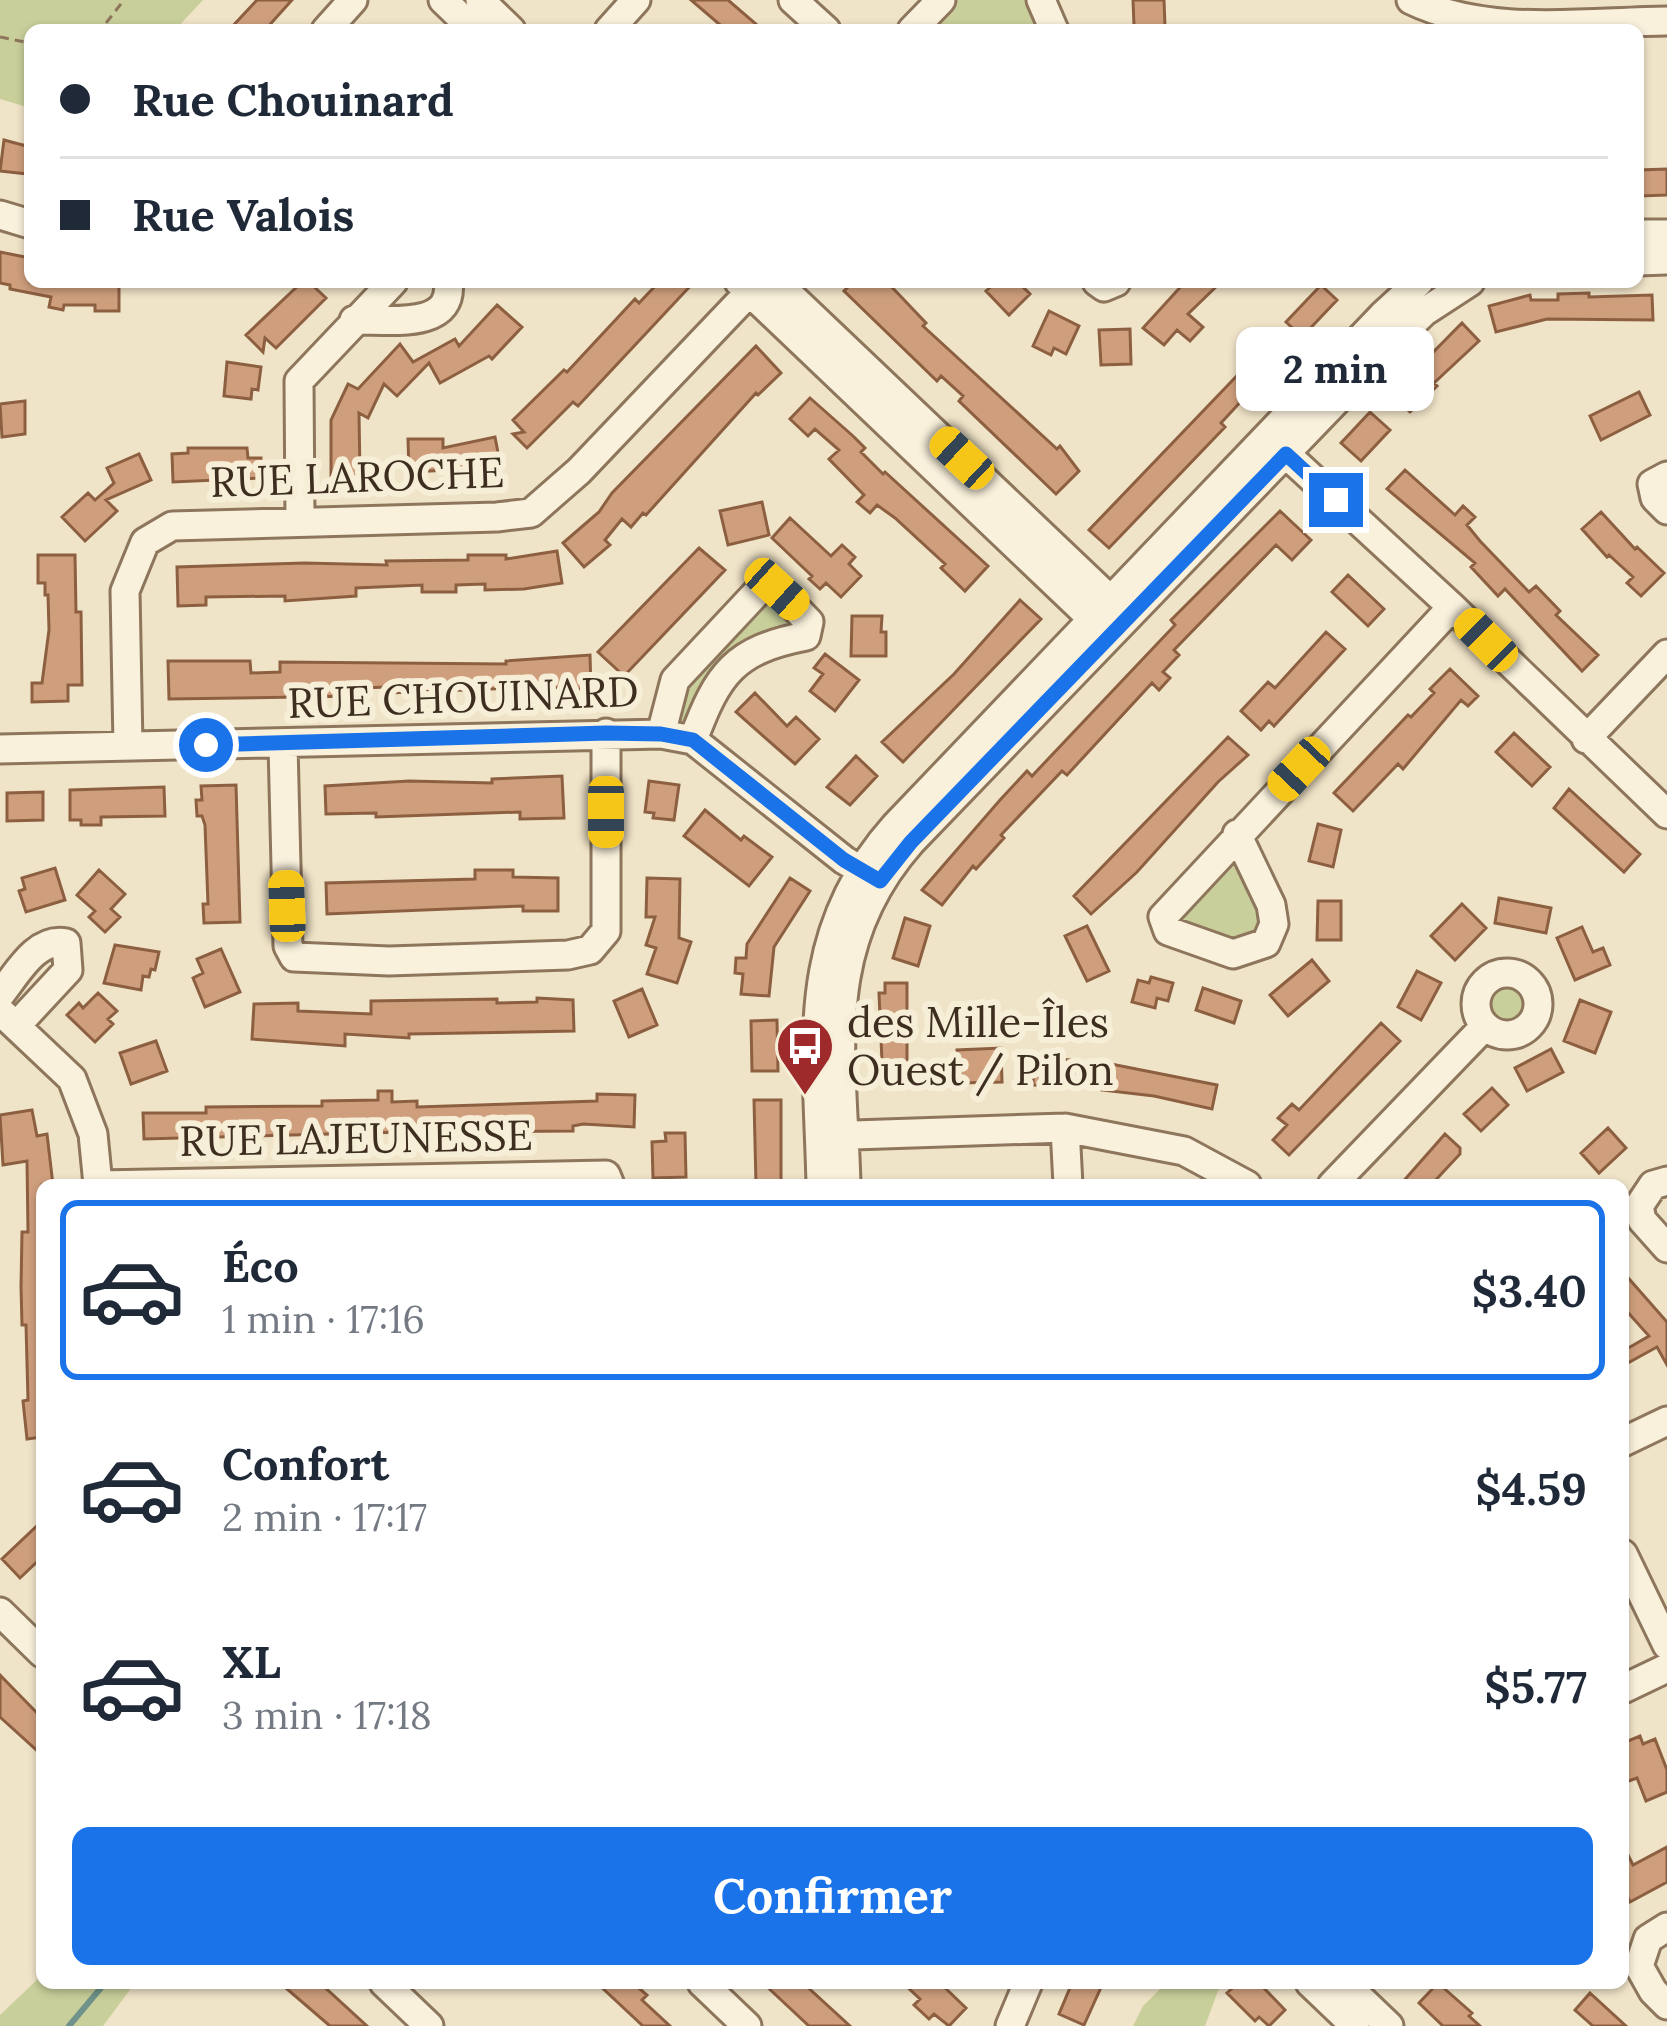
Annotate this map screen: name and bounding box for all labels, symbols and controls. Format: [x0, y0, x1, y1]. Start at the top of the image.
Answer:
text: Rue Chouinard [132, 71, 454, 128]
text: Rue Valois [132, 186, 354, 243]
callout: 2 min [1237, 326, 1435, 410]
text: 2 min [1283, 344, 1387, 394]
car [923, 420, 1001, 496]
street label: RUE LAROCHE [209, 445, 505, 509]
route end [1309, 473, 1363, 527]
car [738, 552, 816, 626]
car [1448, 602, 1524, 678]
street label: RUE CHOUINARD [286, 664, 640, 730]
route start [179, 718, 233, 772]
car [1261, 730, 1337, 808]
car [588, 776, 624, 848]
car [268, 869, 306, 943]
place label: des Mille-Îles Ouest / Pilon [847, 995, 1114, 1097]
bus stop icon: des Mille-Îles Ouest / Pilon [774, 1015, 836, 1097]
street label: RUE LAJEUNESSE [179, 1108, 533, 1168]
icon: car [78, 1236, 186, 1344]
text: Éco [222, 1237, 299, 1294]
text: $3.40 [1472, 1262, 1587, 1319]
text: 1 min · 17:16 [222, 1294, 425, 1344]
icon: car [78, 1434, 186, 1542]
text: Confort [222, 1435, 389, 1492]
text: $4.59 [1475, 1460, 1587, 1517]
text: 2 min · 17:17 [222, 1492, 427, 1542]
icon: car [78, 1632, 186, 1740]
text: XL [222, 1633, 281, 1690]
text: $5.77 [1484, 1658, 1587, 1715]
text: 3 min · 17:18 [222, 1690, 432, 1740]
button: Confirmer [72, 1827, 1593, 1965]

